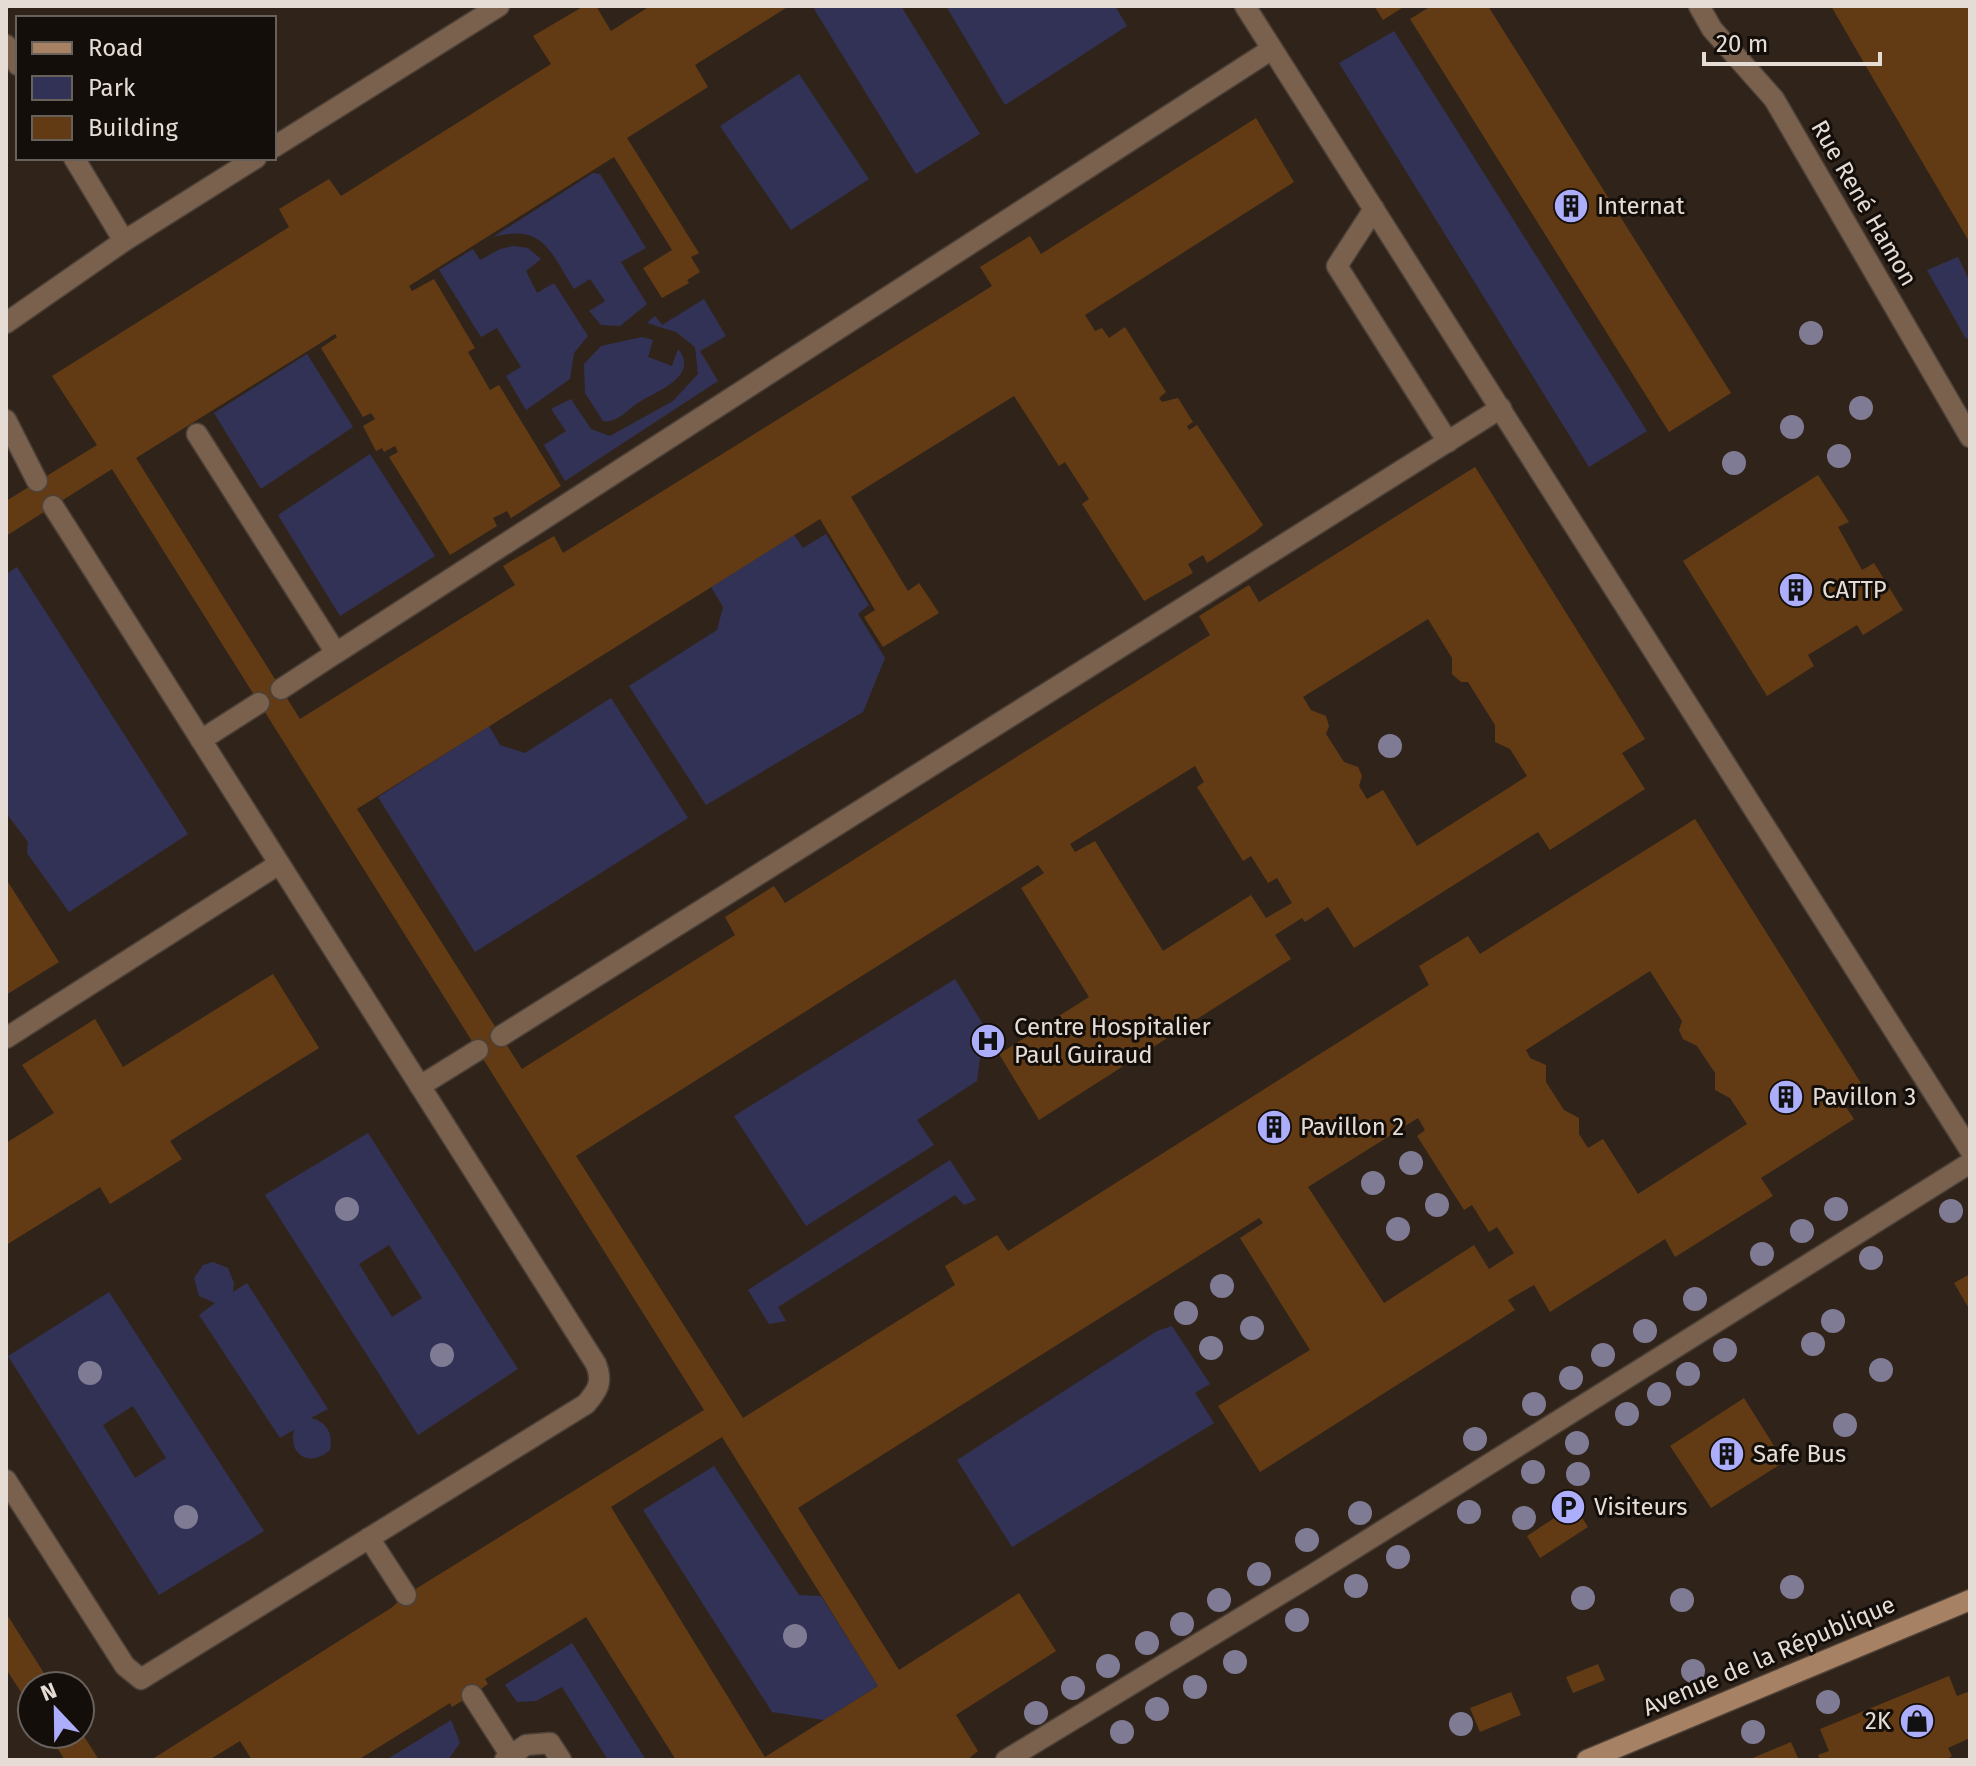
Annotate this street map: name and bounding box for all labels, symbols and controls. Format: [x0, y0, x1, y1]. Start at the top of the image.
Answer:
legend [16, 16, 276, 160]
scale bar [1704, 16, 1880, 66]
text: 20 m [1716, 30, 1768, 58]
text: Road [88, 34, 143, 62]
text: Park [88, 74, 136, 102]
text: Building [88, 114, 178, 142]
street label: Rue René Hamon [1805, 115, 1923, 291]
building icon: Internat [1552, 187, 1590, 225]
place label: Internat [1597, 192, 1685, 220]
building icon: CATTP [1777, 571, 1815, 609]
place label: CATTP [1822, 576, 1887, 604]
place label: Centre Hospitalier Paul Guiraud [1014, 1013, 1212, 1069]
hospital icon: Centre Hospitalier Paul Guiraud [969, 1022, 1007, 1060]
building icon: Pavillon 3 [1767, 1078, 1805, 1116]
place label: Pavillon 3 [1812, 1083, 1916, 1111]
building icon: Pavillon 2 [1255, 1108, 1293, 1146]
place label: Pavillon 2 [1300, 1113, 1404, 1141]
building icon: Safe Bus [1708, 1435, 1746, 1473]
place label: Safe Bus [1753, 1440, 1846, 1468]
parking icon: Visiteurs [1549, 1488, 1587, 1526]
place label: Visiteurs [1594, 1493, 1688, 1521]
street label: Avenue de la République [1639, 1590, 1899, 1722]
north arrow [16, 1670, 96, 1750]
text: N [37, 1677, 61, 1707]
shop icon: 2K [1898, 1702, 1936, 1740]
place label: 2K [1865, 1707, 1892, 1735]

